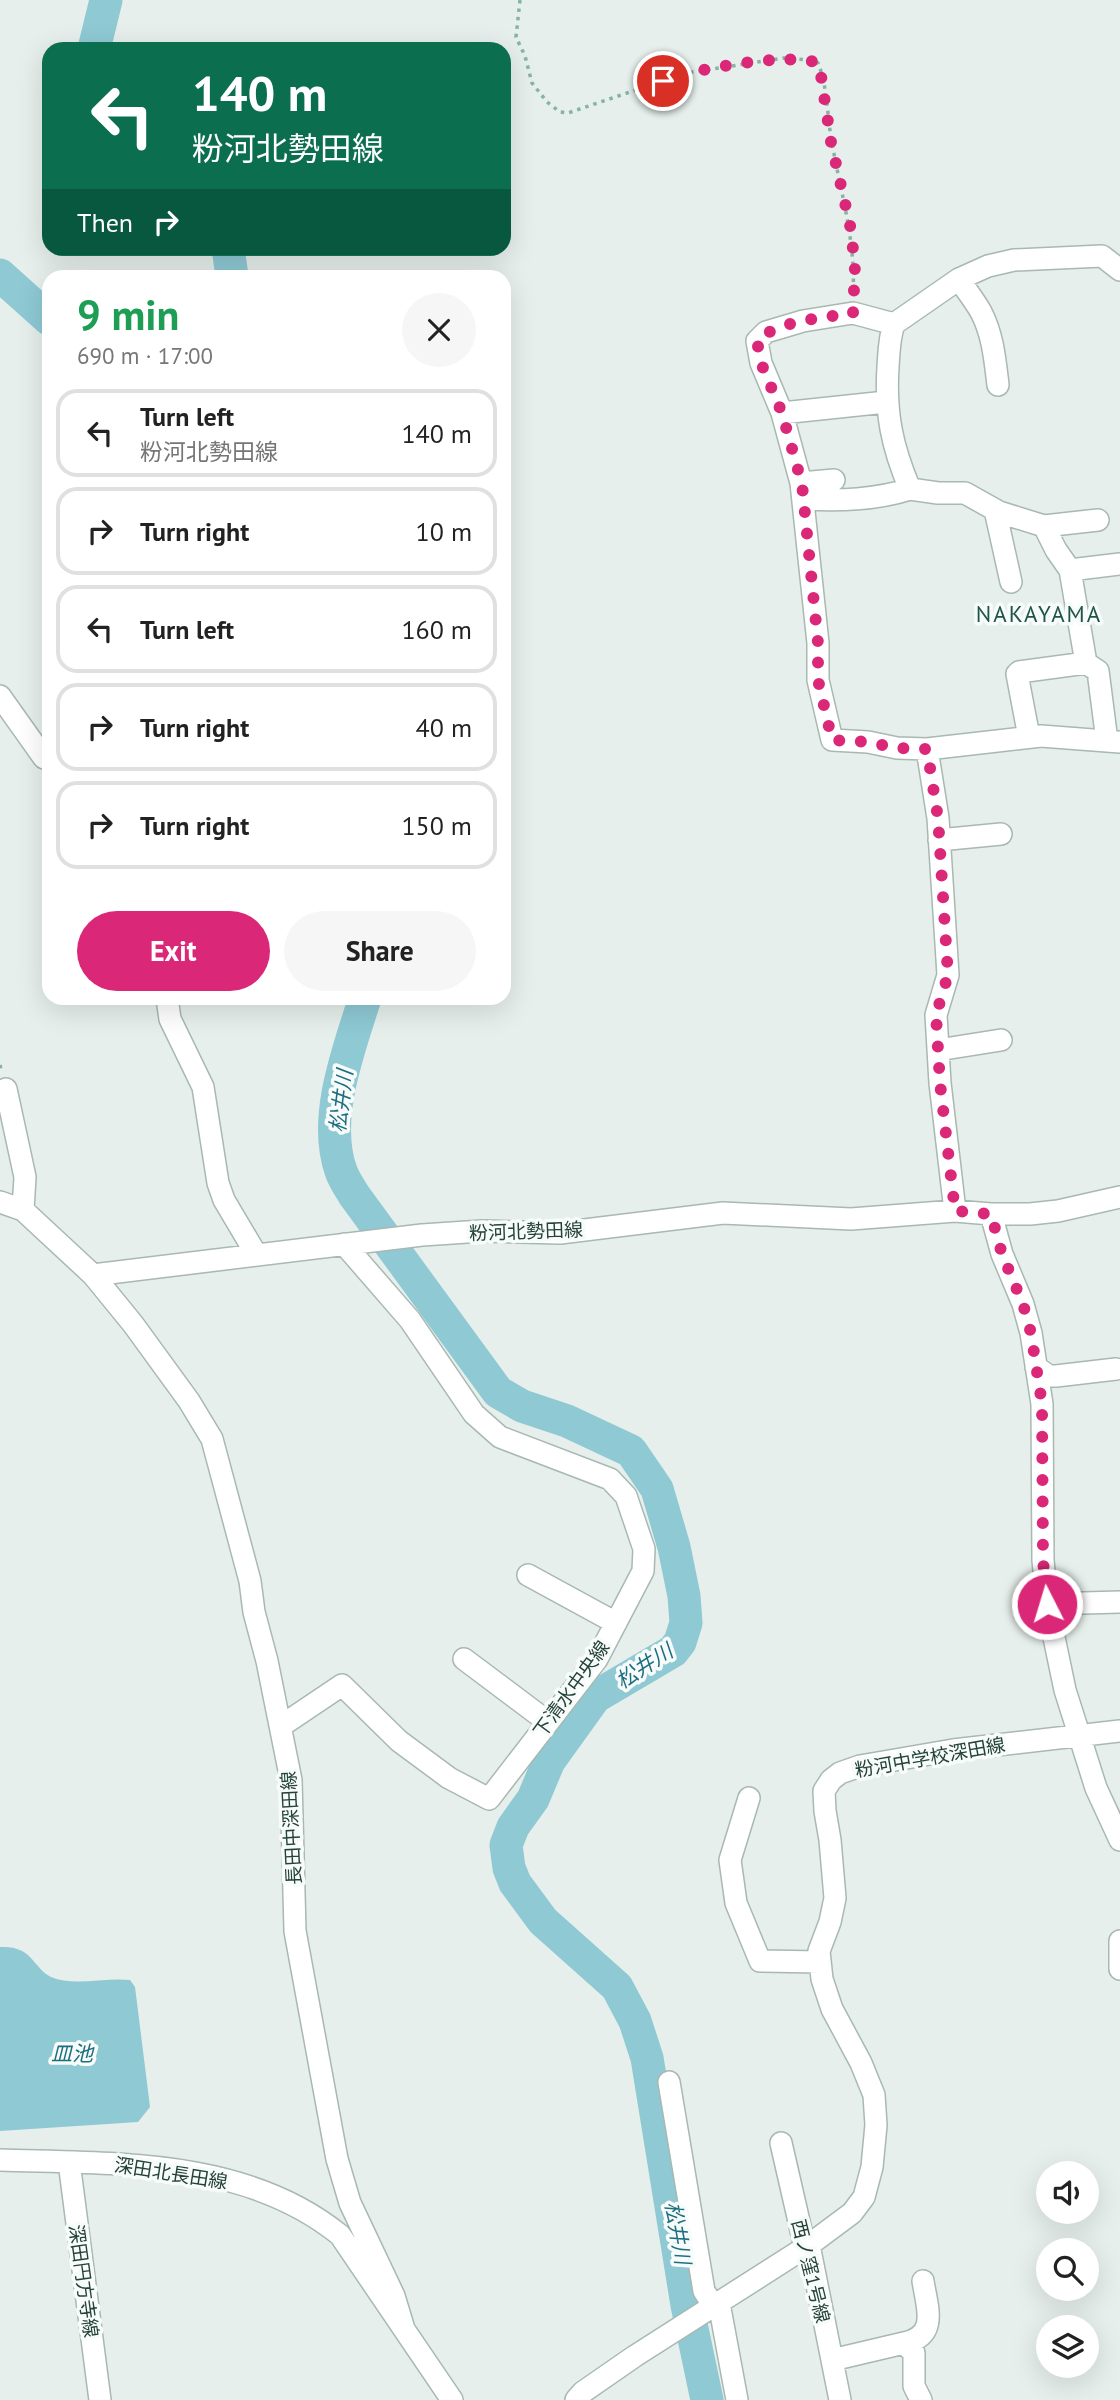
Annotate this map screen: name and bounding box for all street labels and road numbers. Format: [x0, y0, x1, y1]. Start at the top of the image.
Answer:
street label: 粉河北勢田線 [469, 1217, 583, 1245]
street label: 下清水中央線 [528, 1636, 614, 1742]
street label: 粉河中学校深田線 [853, 1732, 1007, 1782]
street label: 長田中深田線 [276, 1770, 306, 1886]
street label: 深田北長田線 [113, 2152, 229, 2194]
street label: 西ノ窪1号線 [787, 2217, 835, 2325]
street label: 深田円方寺線 [64, 2223, 104, 2339]

